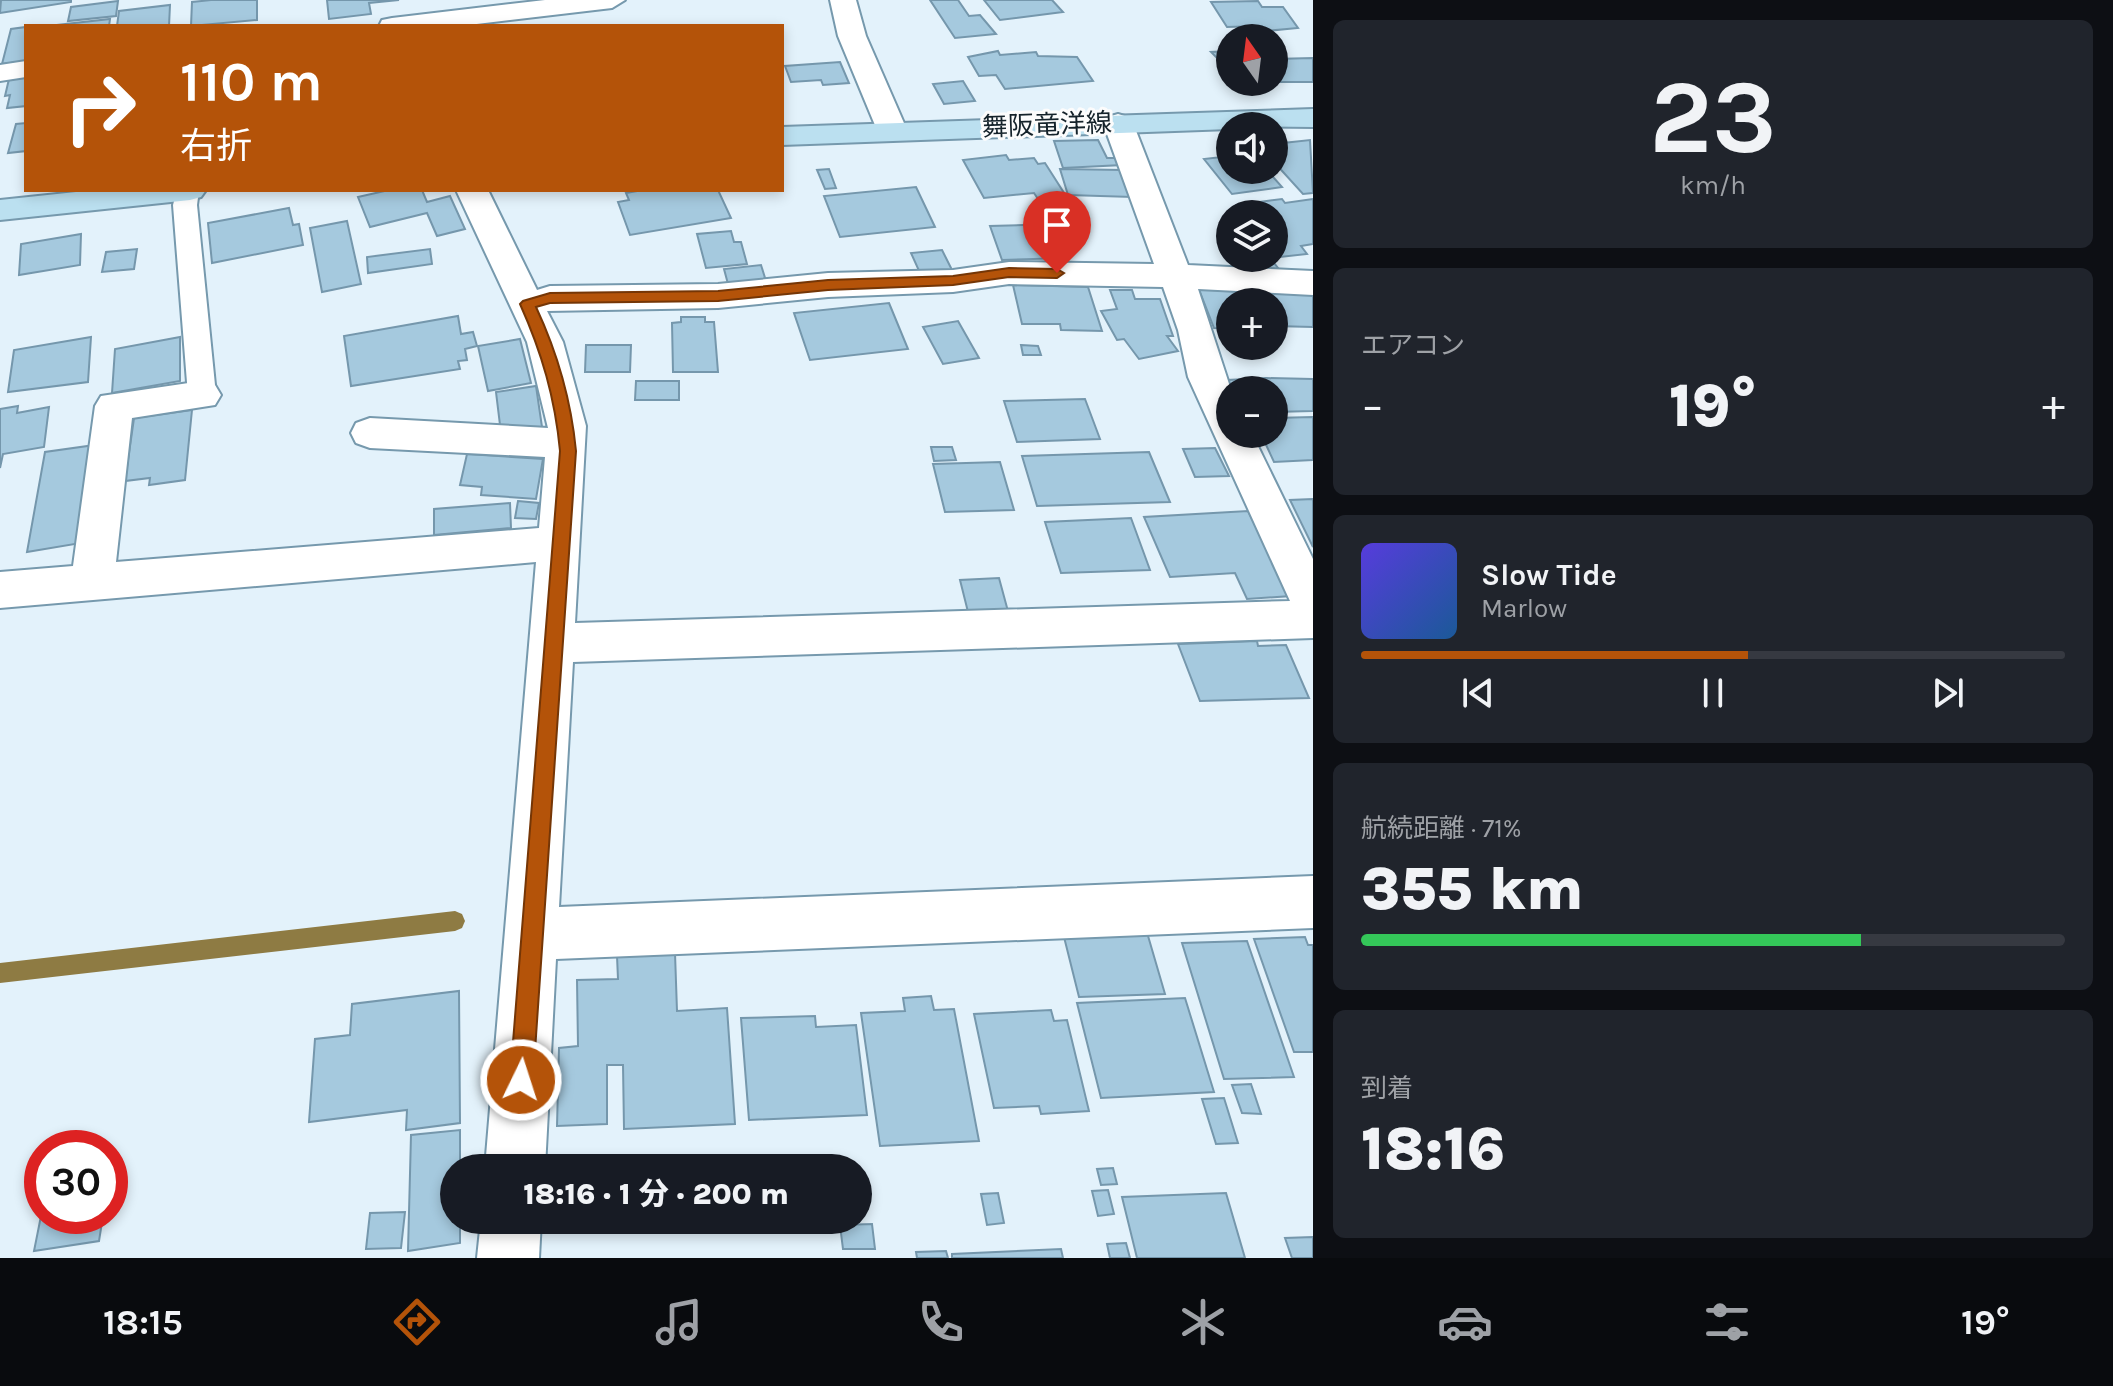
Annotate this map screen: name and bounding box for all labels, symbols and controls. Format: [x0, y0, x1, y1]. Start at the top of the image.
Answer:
north arrow [1216, 24, 1288, 96]
map controls [1216, 24, 1288, 448]
text: 110 m [180, 49, 323, 114]
icon: right [48, 56, 152, 160]
text: 23 [1649, 57, 1777, 178]
street label: 舞阪竜洋線 [981, 107, 1113, 143]
button: sound [1216, 112, 1288, 184]
text: 右折 [180, 125, 252, 167]
text: km/h [1680, 170, 1746, 201]
pin [1023, 191, 1091, 273]
button: layers [1216, 200, 1288, 272]
icon: arrive [1035, 203, 1079, 247]
button: + [1216, 288, 1288, 360]
text: エアコン [1361, 330, 1465, 361]
text: 19° [1669, 371, 1757, 441]
button: − [1216, 376, 1288, 448]
text: − [1361, 380, 1384, 431]
text: + [2042, 380, 2065, 431]
text: Slow Tide [1481, 557, 1617, 593]
text: Marlow [1481, 593, 1567, 624]
icon: previous [1456, 671, 1500, 715]
icon: pause [1691, 671, 1735, 715]
icon: next [1926, 671, 1970, 715]
text: 航続距離 · 71% [1361, 813, 1522, 844]
text: 355 km [1361, 854, 1584, 924]
position arrow [479, 1038, 563, 1122]
text: 到着 [1361, 1073, 1413, 1104]
text: 18:16 [1361, 1114, 1505, 1184]
speed limit sign: 30 [24, 1130, 128, 1234]
text: 18:16 · 1 分 · 200 m [523, 1176, 789, 1212]
icon: directions [389, 1294, 445, 1350]
icon: music [651, 1294, 707, 1350]
icon: phone [913, 1294, 969, 1350]
icon: climate [1175, 1294, 1231, 1350]
icon: car [1437, 1294, 1493, 1350]
icon: filters [1699, 1294, 1755, 1350]
text: 18:15 [103, 1301, 183, 1343]
text: 19° [1961, 1301, 2010, 1343]

